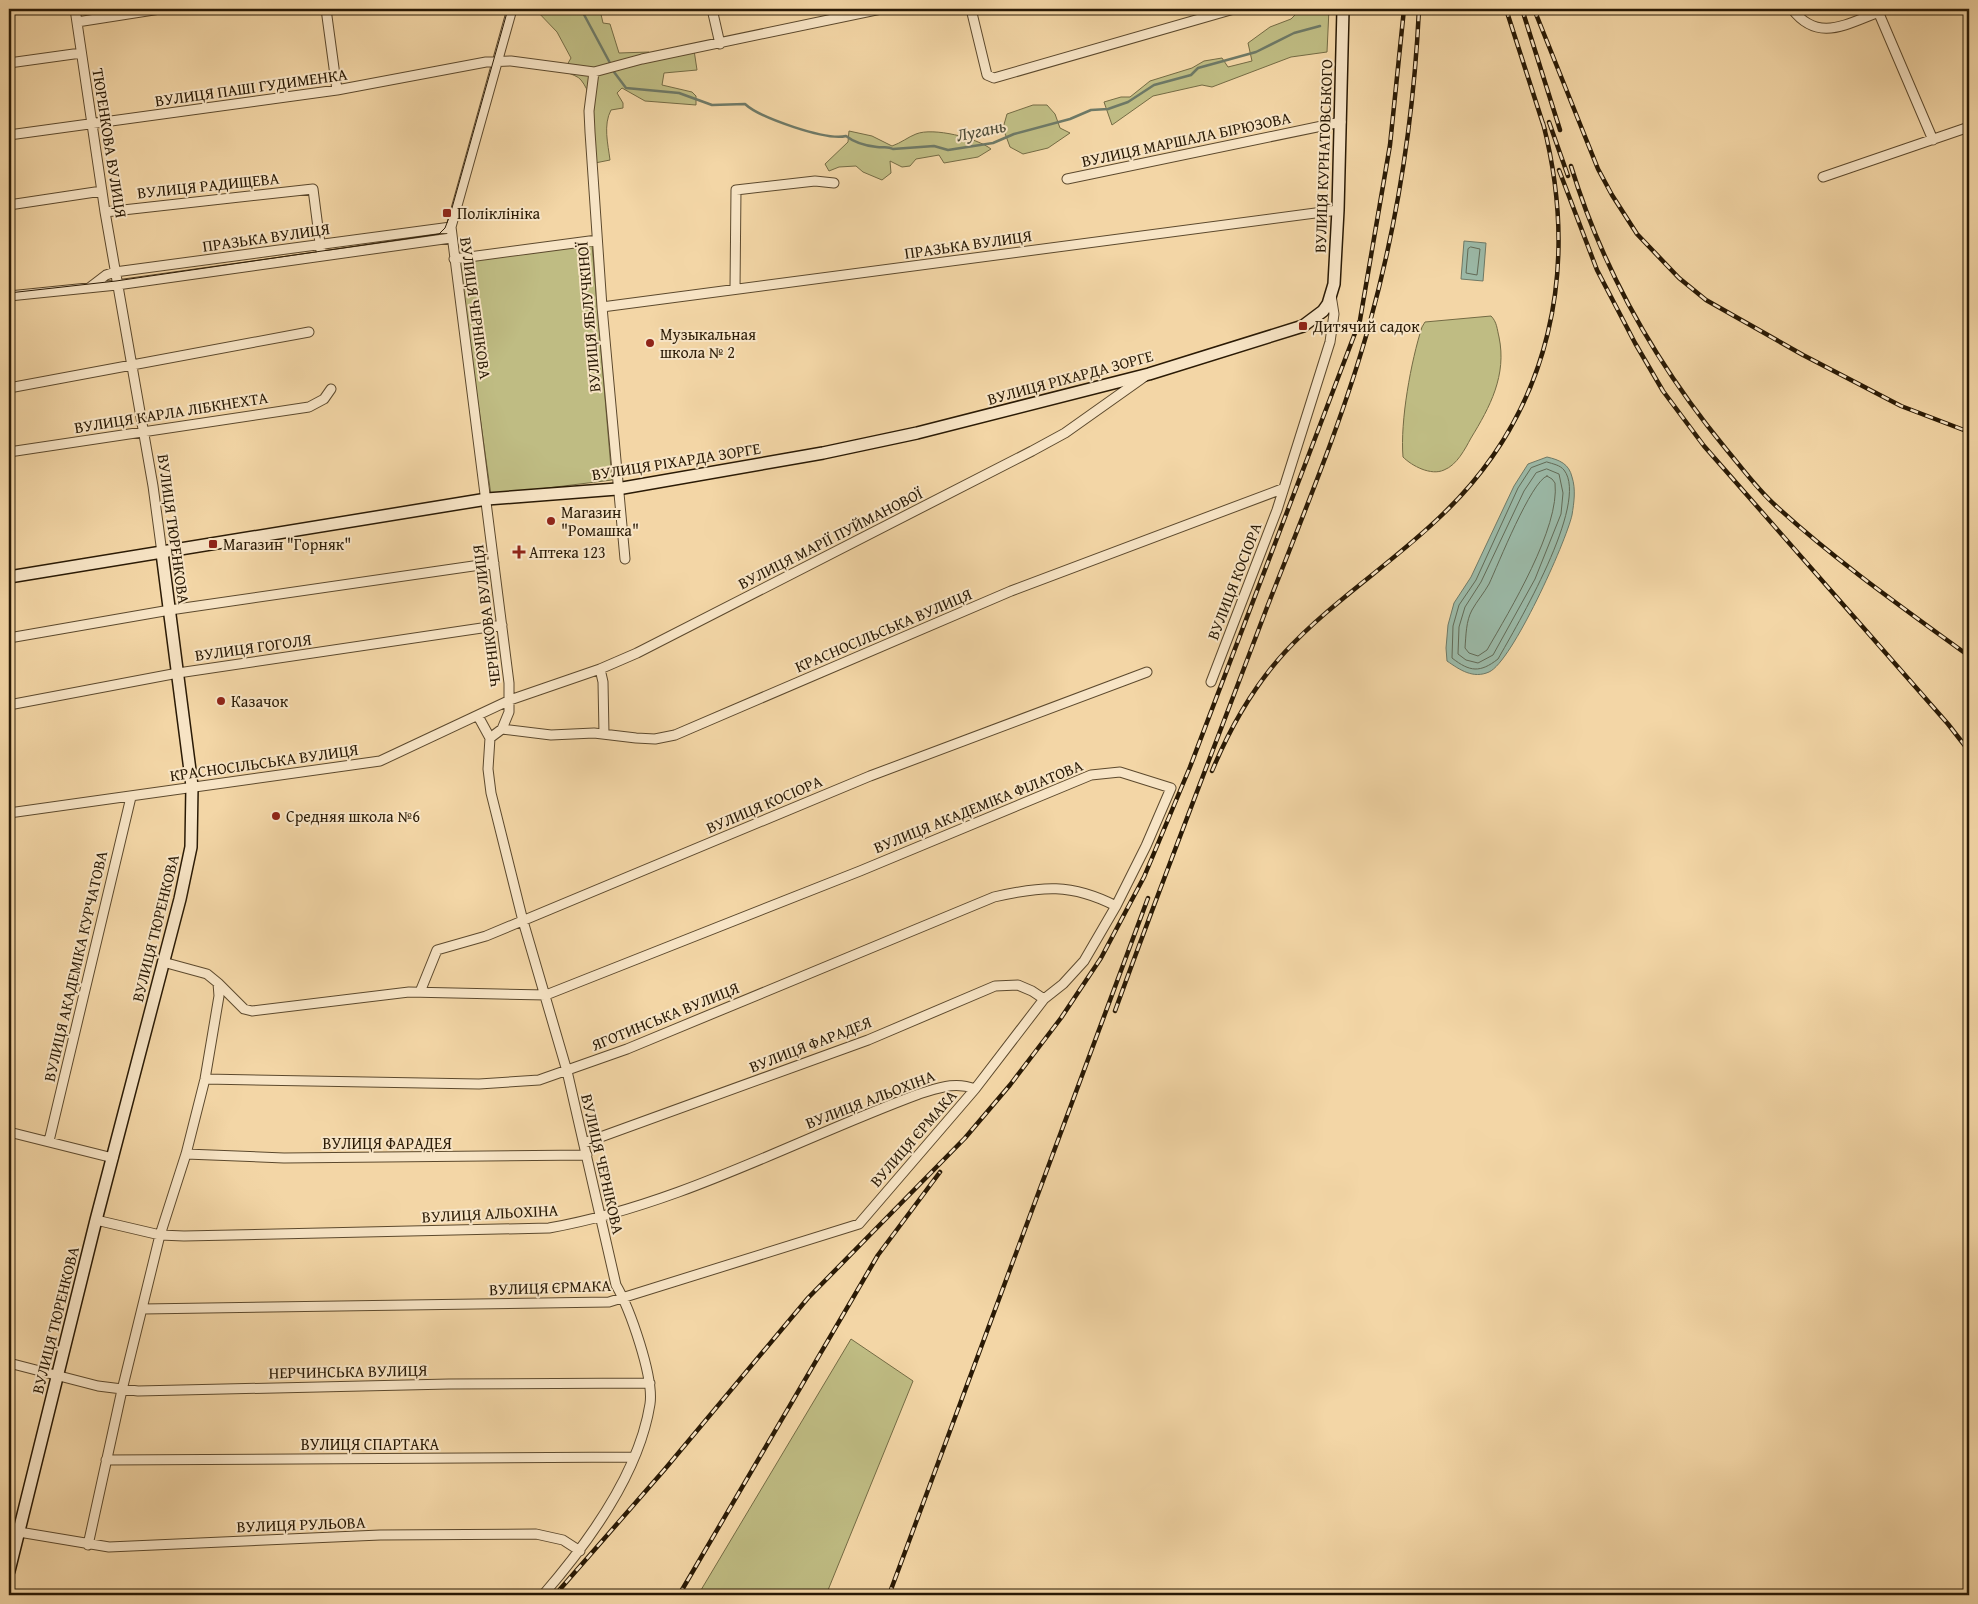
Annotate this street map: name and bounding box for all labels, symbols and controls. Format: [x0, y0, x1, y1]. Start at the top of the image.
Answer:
street label: ВУЛИЦЯ КУРНАТОВСЬКОГО [1308, 58, 1338, 253]
street label: ВУЛИЦЯ ПАШІ ГУДИМЕНКА [153, 62, 349, 112]
street label: ТЮРЕНКОВА ВУЛИЦЯ [86, 66, 134, 220]
street label: ВУЛИЦЯ МАРШАЛА БІРЮЗОВА [1079, 105, 1293, 173]
water label: Лугань [954, 112, 1008, 148]
street label: ВУЛИЦЯ РАДИЩЕВА [136, 166, 281, 204]
place label: Поліклініка [457, 201, 541, 225]
marker: Поліклініка [441, 207, 453, 219]
street label: ПРАЗЬКА ВУЛИЦЯ [201, 216, 332, 258]
street label: ПРАЗЬКА ВУЛИЦЯ [903, 223, 1034, 265]
street label: ВУЛИЦЯ ЧЕРНІКОВА [454, 235, 498, 381]
street label: ВУЛИЦЯ ЯБЛУЧКІНОЇ [569, 241, 607, 393]
place label: Дитячий садок [1312, 314, 1420, 338]
marker: Дитячий садок [1297, 320, 1309, 332]
place label: Музыкальная школа № 2 [660, 322, 756, 364]
marker: Музыкальная школа № 2 [644, 337, 656, 349]
street label: ВУЛИЦЯ РІХАРДА ЗОРГЕ [984, 343, 1156, 411]
street label: ВУЛИЦЯ КАРЛА ЛІБКНЕХТА [72, 385, 270, 439]
street label: ВУЛИЦЯ РІХАРДА ЗОРГЕ [590, 436, 762, 486]
street label: ВУЛИЦЯ ТЮРЕНКОВА [152, 452, 196, 606]
street label: ВУЛИЦЯ МАРІЇ ПУЙМАНОВОЇ [734, 481, 927, 595]
place label: Магазин "Ромашка" [561, 500, 639, 542]
marker: Магазин "Ромашка" [545, 515, 557, 527]
street label: ВУЛИЦЯ КОСІОРА [1201, 518, 1268, 643]
place label: Магазин "Горняк" [223, 532, 351, 556]
marker: Магазин "Горняк" [207, 538, 219, 550]
place label: Аптека 123 [529, 540, 606, 564]
street label: ЧЕРНІКОВА ВУЛИЦЯ [465, 543, 507, 689]
marker: Аптека 123 [513, 546, 525, 558]
street label: КРАСНОСІЛЬСЬКА ВУЛИЦЯ [791, 582, 976, 678]
street label: ВУЛИЦЯ ГОГОЛЯ [193, 627, 313, 667]
place label: Казачок [231, 689, 289, 713]
marker: Казачок [215, 695, 227, 707]
street label: КРАСНОСІЛЬСЬКА ВУЛИЦЯ [168, 737, 360, 787]
street label: ВУЛИЦЯ АКАДЕМІКА ФІЛАТОВА [870, 753, 1086, 859]
street label: ВУЛИЦЯ КОСІОРА [702, 769, 826, 839]
place label: Средняя школа №6 [286, 804, 420, 828]
marker: Средняя школа №6 [270, 810, 282, 822]
street label: ВУЛИЦЯ АКАДЕМІКА КУРЧАТОВА [37, 848, 113, 1084]
street label: ВУЛИЦЯ ТЮРЕНКОВА [125, 851, 185, 1004]
street label: ЯГОТИНСЬКА ВУЛИЦЯ [587, 975, 743, 1057]
street label: ВУЛИЦЯ ФАРАДЕЯ [745, 1009, 875, 1078]
street label: ВУЛИЦЯ АЛЬОХІНА [802, 1063, 938, 1135]
street label: ВУЛИЦЯ ЄРМАКА [864, 1084, 962, 1192]
street label: ВУЛИЦЯ ЧЕРНІКОВА [575, 1091, 631, 1237]
street label: ВУЛИЦЯ ФАРАДЕЯ [322, 1131, 452, 1155]
street label: ВУЛИЦЯ АЛЬОХІНА [421, 1197, 559, 1229]
street label: ВУЛИЦЯ ТЮРЕНКОВА [25, 1243, 85, 1396]
street label: ВУЛИЦЯ ЄРМАКА [489, 1273, 612, 1301]
street label: НЕРЧИНСЬКА ВУЛИЦЯ [268, 1358, 428, 1384]
street label: ВУЛИЦЯ СПАРТАКА [301, 1432, 440, 1456]
street label: ВУЛИЦЯ РУЛЬОВА [236, 1510, 366, 1538]

